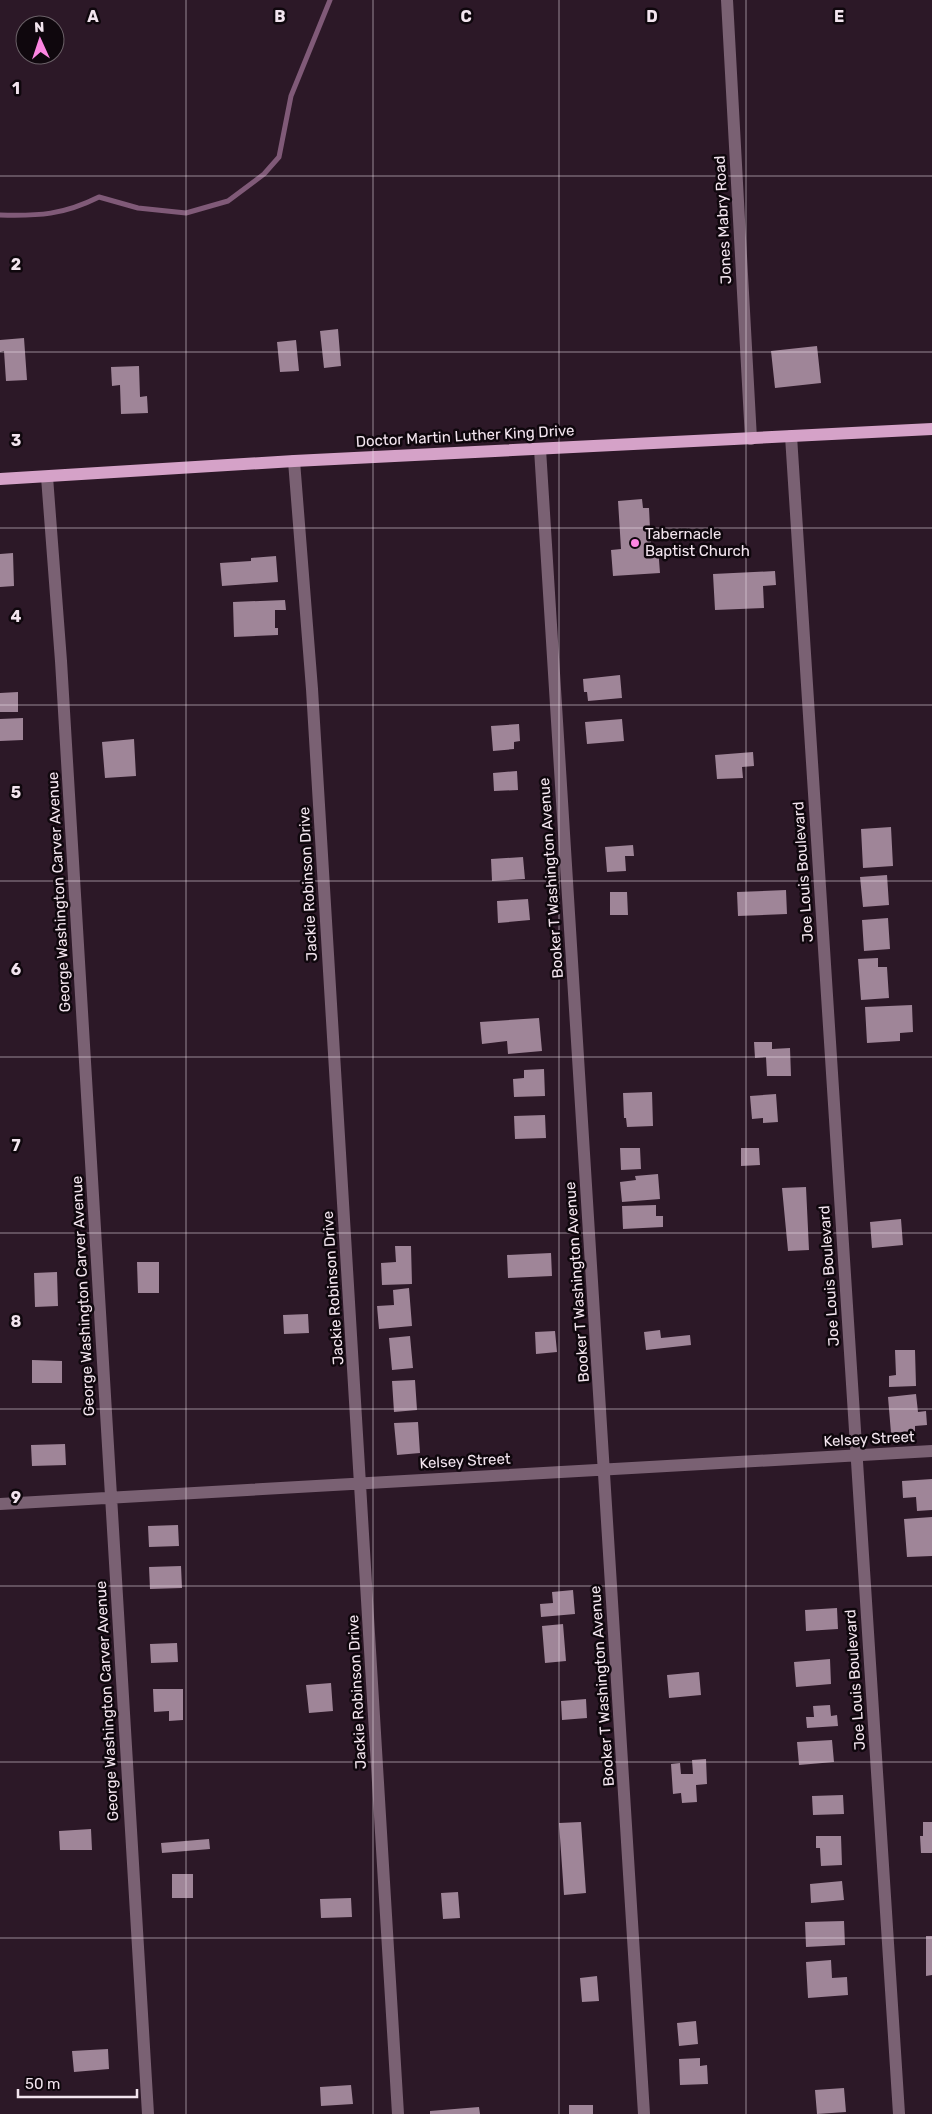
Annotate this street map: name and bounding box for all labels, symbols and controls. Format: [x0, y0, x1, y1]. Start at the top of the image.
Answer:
text: A [87, 7, 99, 26]
text: B [274, 7, 286, 26]
text: C [460, 7, 472, 26]
text: D [646, 7, 658, 26]
text: E [834, 7, 844, 26]
north arrow [15, 15, 65, 65]
text: N [34, 19, 45, 36]
text: 1 [12, 79, 20, 98]
street label: Jones Mabry Road [711, 155, 735, 285]
text: 2 [11, 255, 21, 274]
street label: Doctor Martin Luther King Drive [355, 421, 575, 451]
text: 3 [11, 431, 21, 450]
place label: Tabernacle Baptist Church [645, 525, 750, 560]
marker: Tabernacle Baptist Church [629, 537, 641, 549]
text: 4 [11, 607, 22, 626]
street label: George Washington Carver Avenue [44, 771, 74, 1013]
street label: Booker T Washington Avenue [535, 777, 567, 979]
text: 5 [11, 783, 21, 802]
street label: Joe Louis Boulevard [789, 801, 817, 943]
street label: Jackie Robinson Drive [295, 806, 321, 962]
text: 6 [11, 960, 21, 979]
text: 7 [11, 1136, 21, 1155]
street label: George Washington Carver Avenue [68, 1175, 98, 1417]
street label: Booker T Washington Avenue [561, 1181, 593, 1383]
street label: Joe Louis Boulevard [815, 1205, 843, 1347]
street label: Jackie Robinson Drive [319, 1210, 347, 1366]
text: 8 [11, 1312, 22, 1331]
street label: Kelsey Street [823, 1428, 915, 1450]
street label: Kelsey Street [419, 1450, 511, 1472]
text: 9 [11, 1488, 21, 1507]
street label: George Washington Carver Avenue [92, 1580, 122, 1822]
street label: Booker T Washington Avenue [586, 1585, 618, 1787]
street label: Joe Louis Boulevard [841, 1609, 869, 1751]
street label: Jackie Robinson Drive [344, 1614, 370, 1770]
scale bar [18, 2066, 136, 2098]
text: 50 m [25, 2075, 60, 2093]

